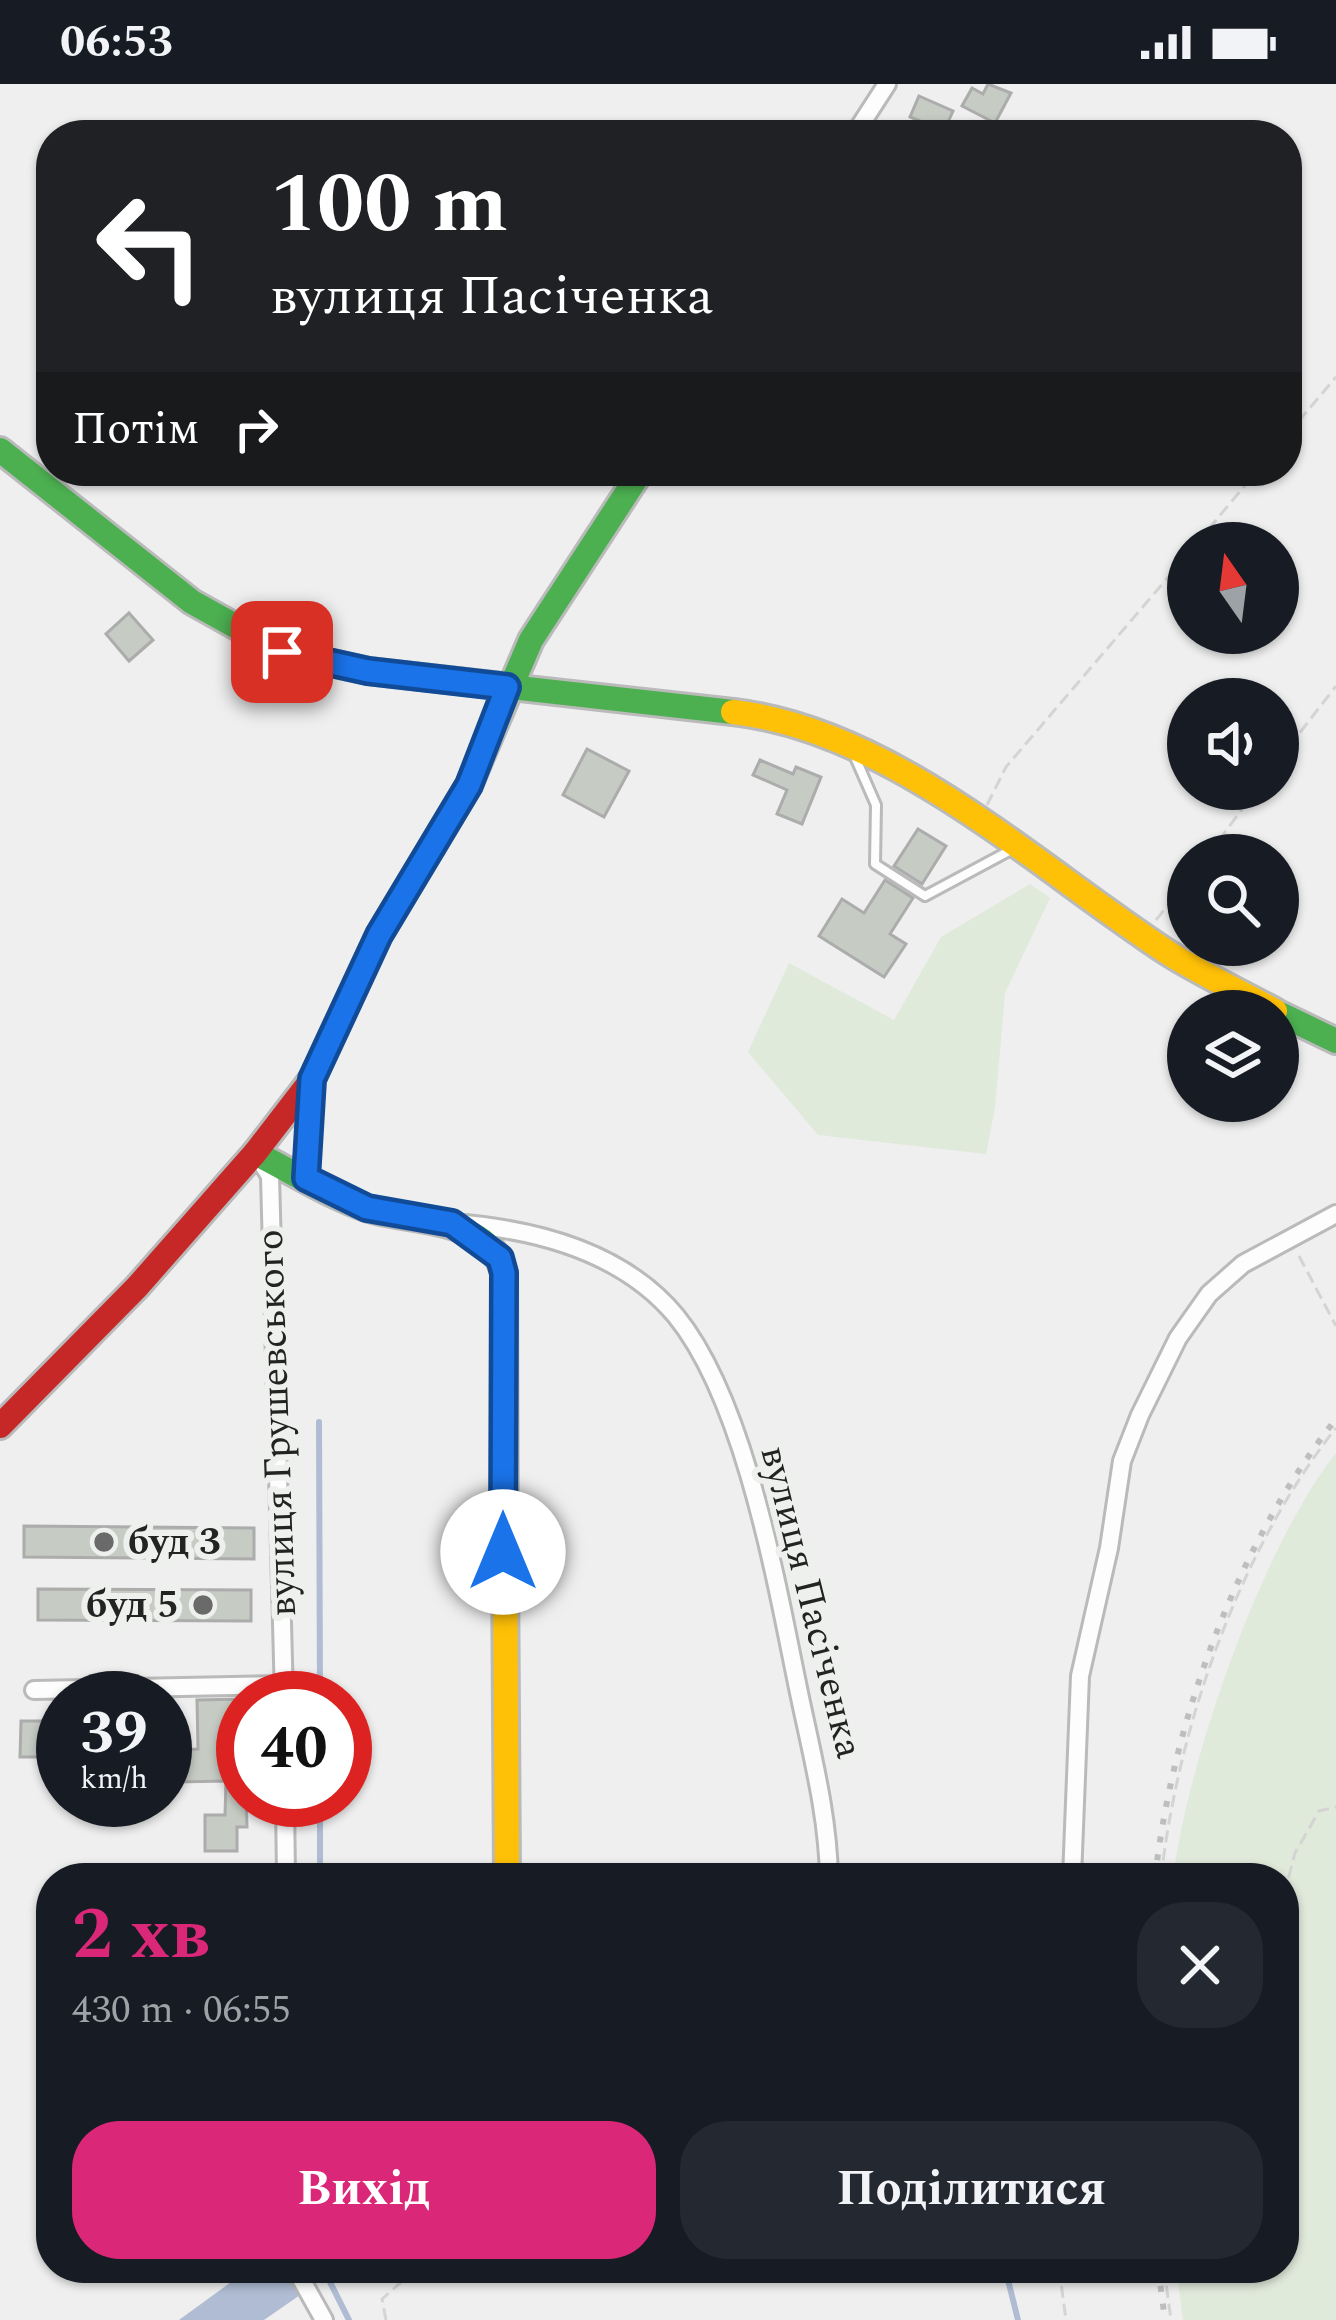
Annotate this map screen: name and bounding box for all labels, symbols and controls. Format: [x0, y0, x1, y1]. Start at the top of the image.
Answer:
text: 06:53 [60, 8, 173, 77]
text: 100 m [270, 141, 508, 269]
icon: left [72, 168, 228, 324]
text: вулиця Пасіченка [270, 256, 713, 338]
text: Потім [72, 395, 199, 464]
icon: right [223, 396, 289, 462]
north arrow [1167, 522, 1299, 654]
map controls [1167, 522, 1299, 1122]
pin [231, 601, 333, 703]
icon: arrive [249, 619, 315, 685]
button: sound [1167, 678, 1299, 810]
button: search [1167, 834, 1299, 966]
button: layers [1167, 990, 1299, 1122]
street label: вулиця Грушевського [241, 1228, 313, 1618]
street label: вулиця Пасіченка [744, 1439, 878, 1765]
position arrow [440, 1489, 566, 1615]
place label: буд 3 [128, 1513, 221, 1572]
marker: буд 3 [91, 1529, 117, 1555]
place label: буд 5 [86, 1576, 179, 1635]
marker: буд 5 [190, 1592, 216, 1618]
speed limit sign: 40 [216, 1671, 372, 1827]
text: 39 [80, 1688, 148, 1780]
text: km/h [80, 1756, 148, 1802]
text: 2 хв [72, 1881, 209, 1990]
button: close [1137, 1902, 1263, 2028]
text: 430 m · 06:55 [72, 1981, 291, 2040]
button: Вихід [72, 2121, 656, 2259]
button: Поділитися [680, 2121, 1263, 2259]

